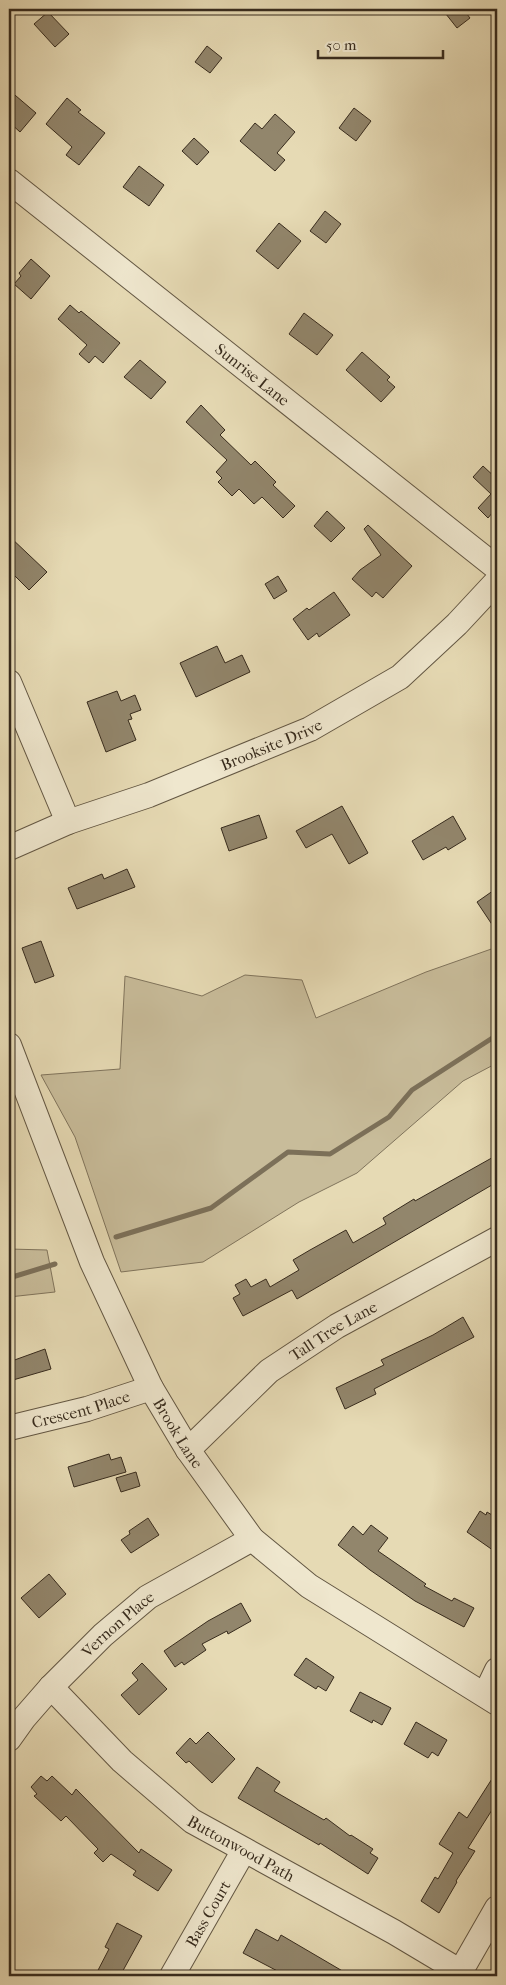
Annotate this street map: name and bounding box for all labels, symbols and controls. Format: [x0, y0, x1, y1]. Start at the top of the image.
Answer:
scale bar [318, 28, 444, 60]
text: 50 m [326, 36, 357, 54]
street label: Sunrise Lane [212, 339, 294, 410]
street label: Brooksite Drive [218, 715, 325, 774]
street label: Tall Tree Lane [286, 1297, 380, 1364]
street label: Crescent Place [30, 1386, 132, 1432]
street label: Brook Lane [149, 1394, 207, 1472]
street label: Vernon Place [77, 1586, 157, 1661]
street label: Buttonwood Path [184, 1811, 298, 1885]
street label: Bass Court [181, 1877, 234, 1950]

